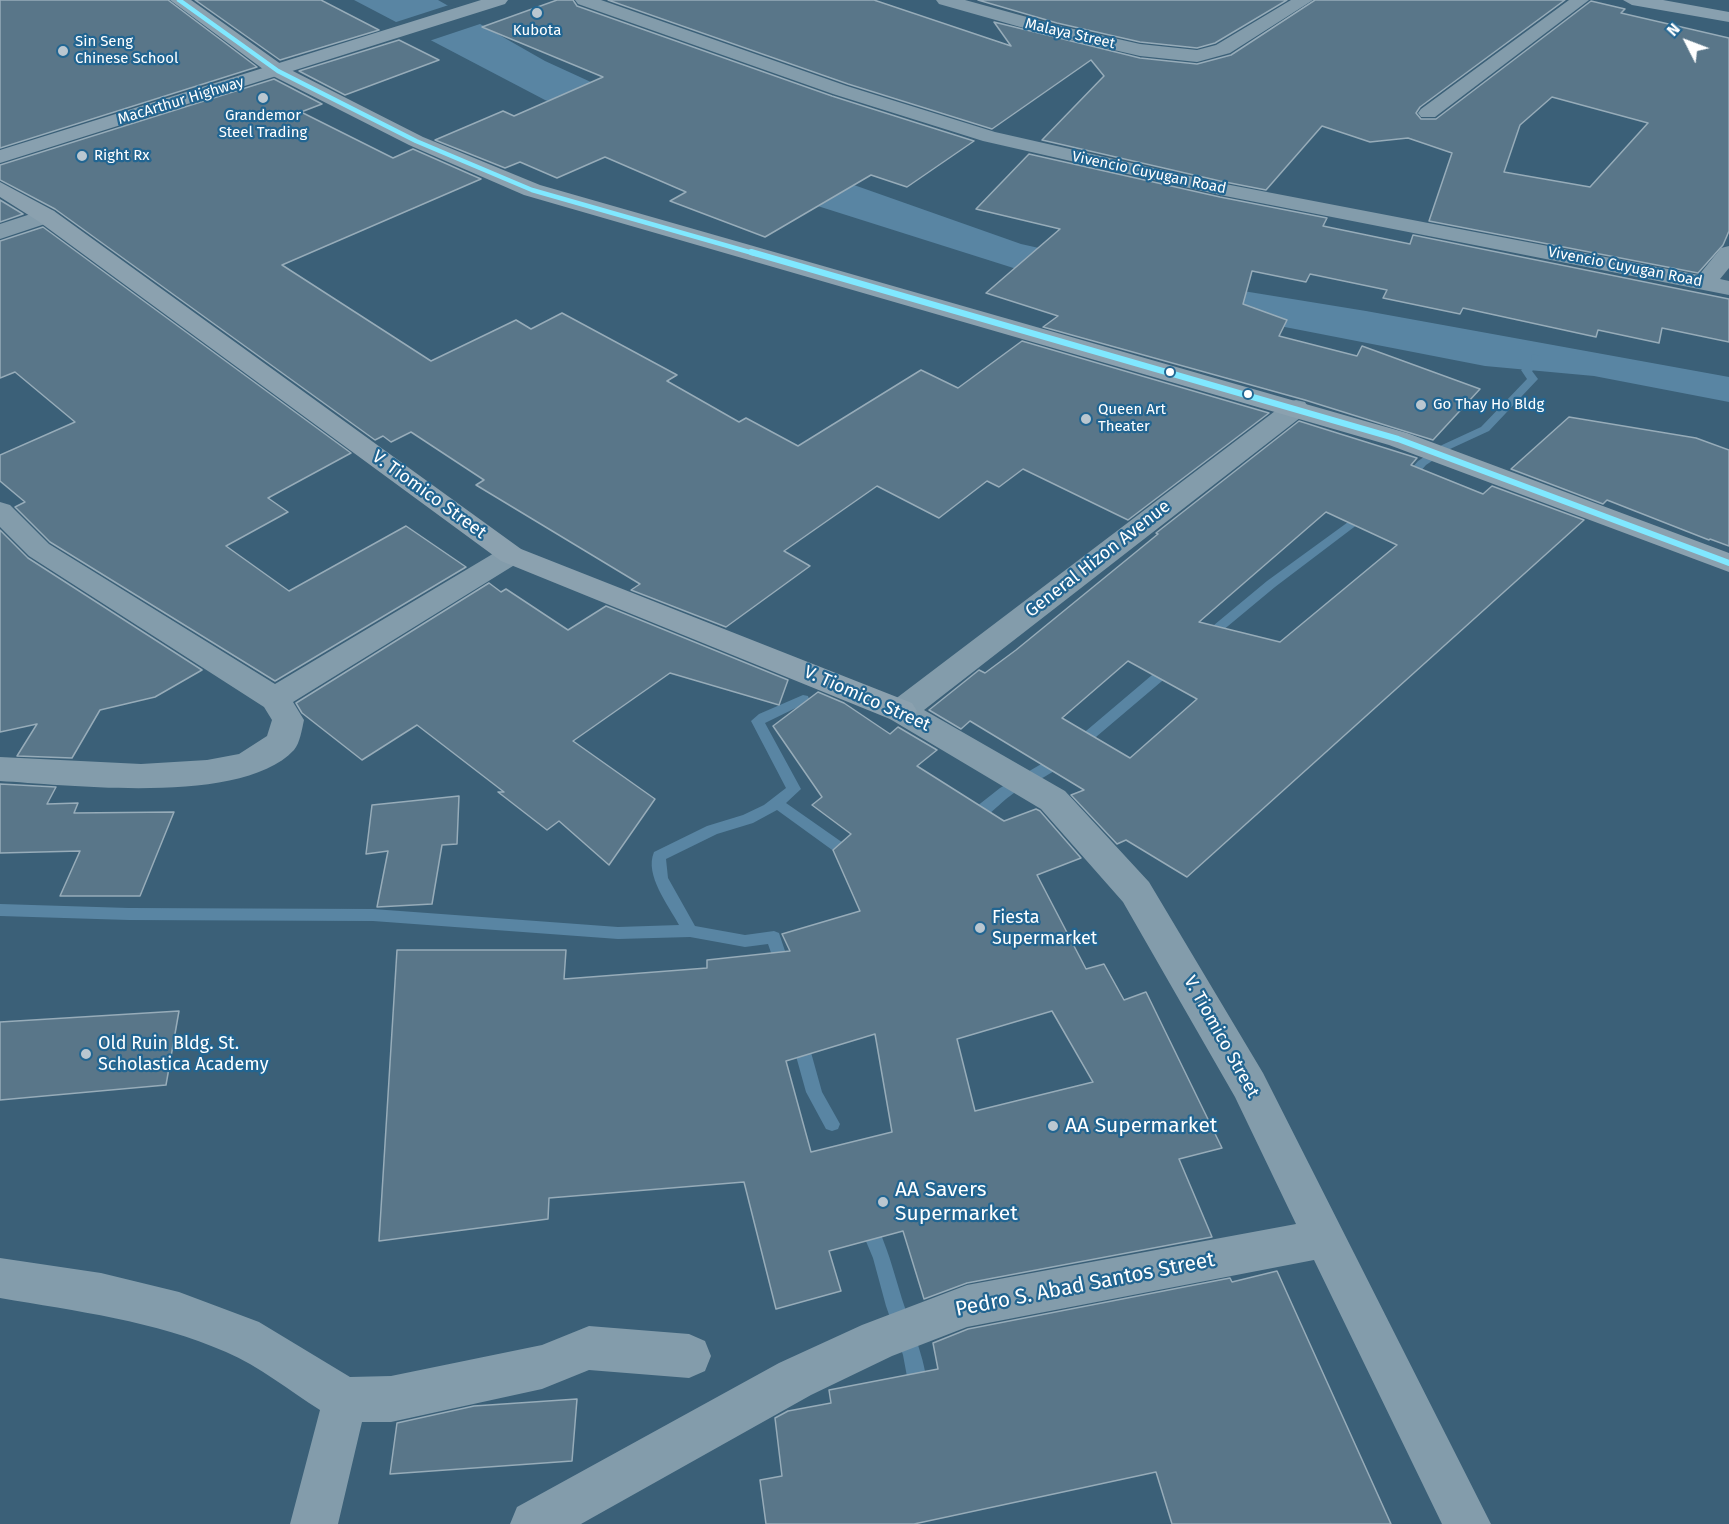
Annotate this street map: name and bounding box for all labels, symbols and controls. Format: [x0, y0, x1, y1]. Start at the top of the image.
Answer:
marker: Kubota [530, 6, 544, 20]
north arrow [1657, 12, 1717, 72]
street label: Malaya Street [1023, 15, 1117, 53]
text: N [1663, 19, 1684, 40]
place label: Kubota [513, 22, 561, 40]
place label: Sin Seng Chinese School [75, 33, 178, 68]
marker: Sin Seng Chinese School [56, 44, 70, 58]
street label: MacArthur Highway [116, 73, 246, 129]
marker: Grandemor Steel Trading [256, 91, 270, 105]
place label: Grandemor Steel Trading [219, 107, 307, 142]
place label: Right Rx [94, 147, 150, 165]
street label: Vivencio Cuyugan Road [1070, 148, 1228, 198]
marker: Right Rx [75, 149, 89, 163]
street label: Vivencio Cuyugan Road [1546, 243, 1704, 291]
unlabelled marker [1164, 366, 1176, 378]
unlabelled marker [1242, 388, 1254, 400]
place label: Go Thay Ho Bldg [1433, 396, 1544, 414]
marker: Go Thay Ho Bldg [1414, 398, 1428, 412]
place label: Queen Art Theater [1098, 401, 1166, 436]
marker: Queen Art Theater [1079, 412, 1093, 426]
street label: V. Tiomico Street [368, 446, 490, 544]
street label: General Hizon Avenue [1021, 496, 1175, 622]
street label: V. Tiomico Street [801, 661, 933, 737]
place label: Fiesta Supermarket [992, 907, 1097, 950]
marker: Fiesta Supermarket [973, 921, 987, 935]
street label: V. Tiomico Street [1179, 972, 1263, 1102]
place label: Old Ruin Bldg. St. Scholastica Academy [98, 1033, 268, 1076]
marker: Old Ruin Bldg. St. Scholastica Academy [79, 1047, 93, 1061]
place label: AA Supermarket [1065, 1113, 1217, 1139]
marker: AA Supermarket [1046, 1119, 1060, 1133]
place label: AA Savers Supermarket [895, 1177, 1018, 1227]
marker: AA Savers Supermarket [876, 1195, 890, 1209]
street label: Pedro S. Abad Santos Street [953, 1247, 1217, 1323]

